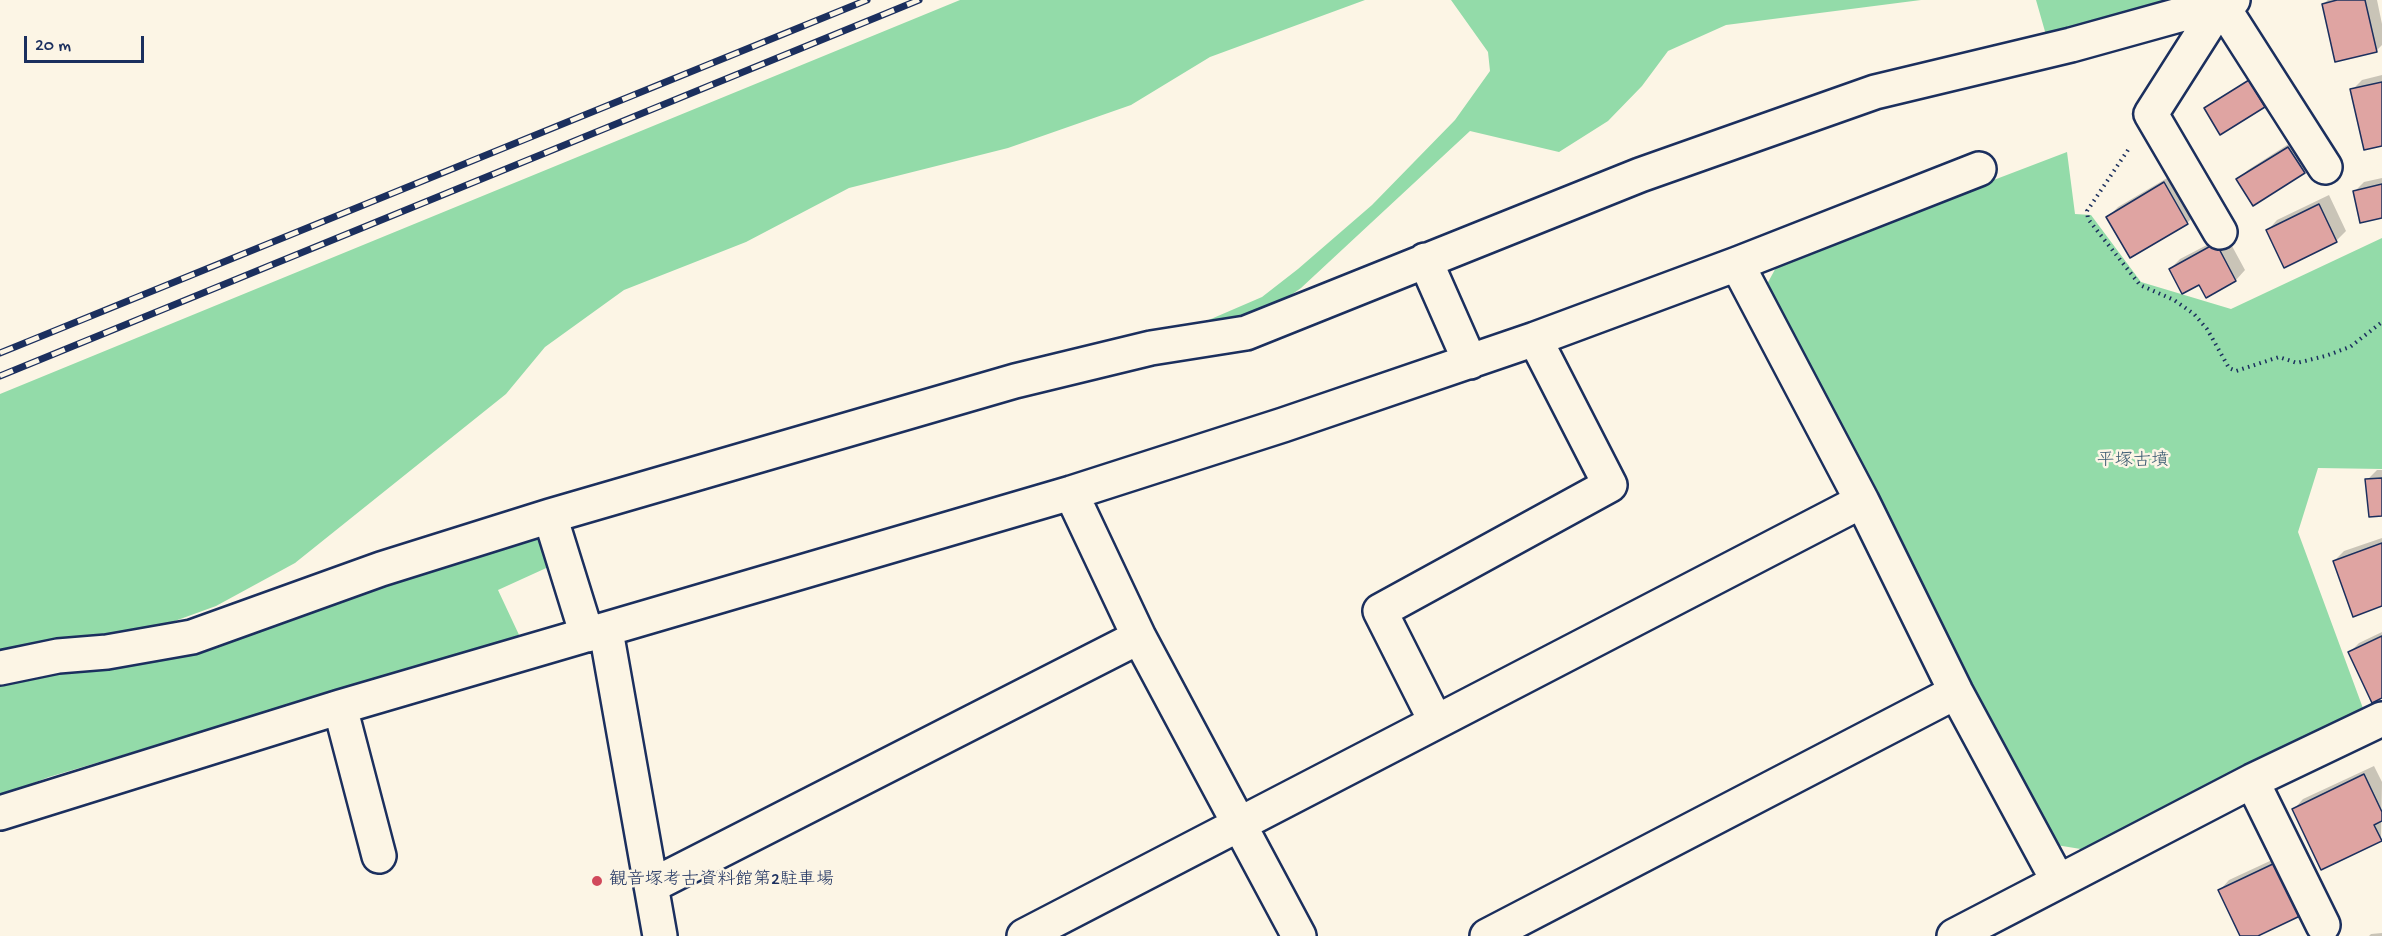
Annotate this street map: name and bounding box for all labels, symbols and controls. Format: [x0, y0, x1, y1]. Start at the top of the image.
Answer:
scale bar [27, 24, 147, 62]
text: 20 m [35, 36, 71, 57]
park label: 平塚古墳 [2097, 451, 2169, 473]
place label: 観音塚考古資料館第2駐車場 [609, 870, 834, 892]
marker: 観音塚考古資料館第2駐車場 [590, 874, 604, 888]

